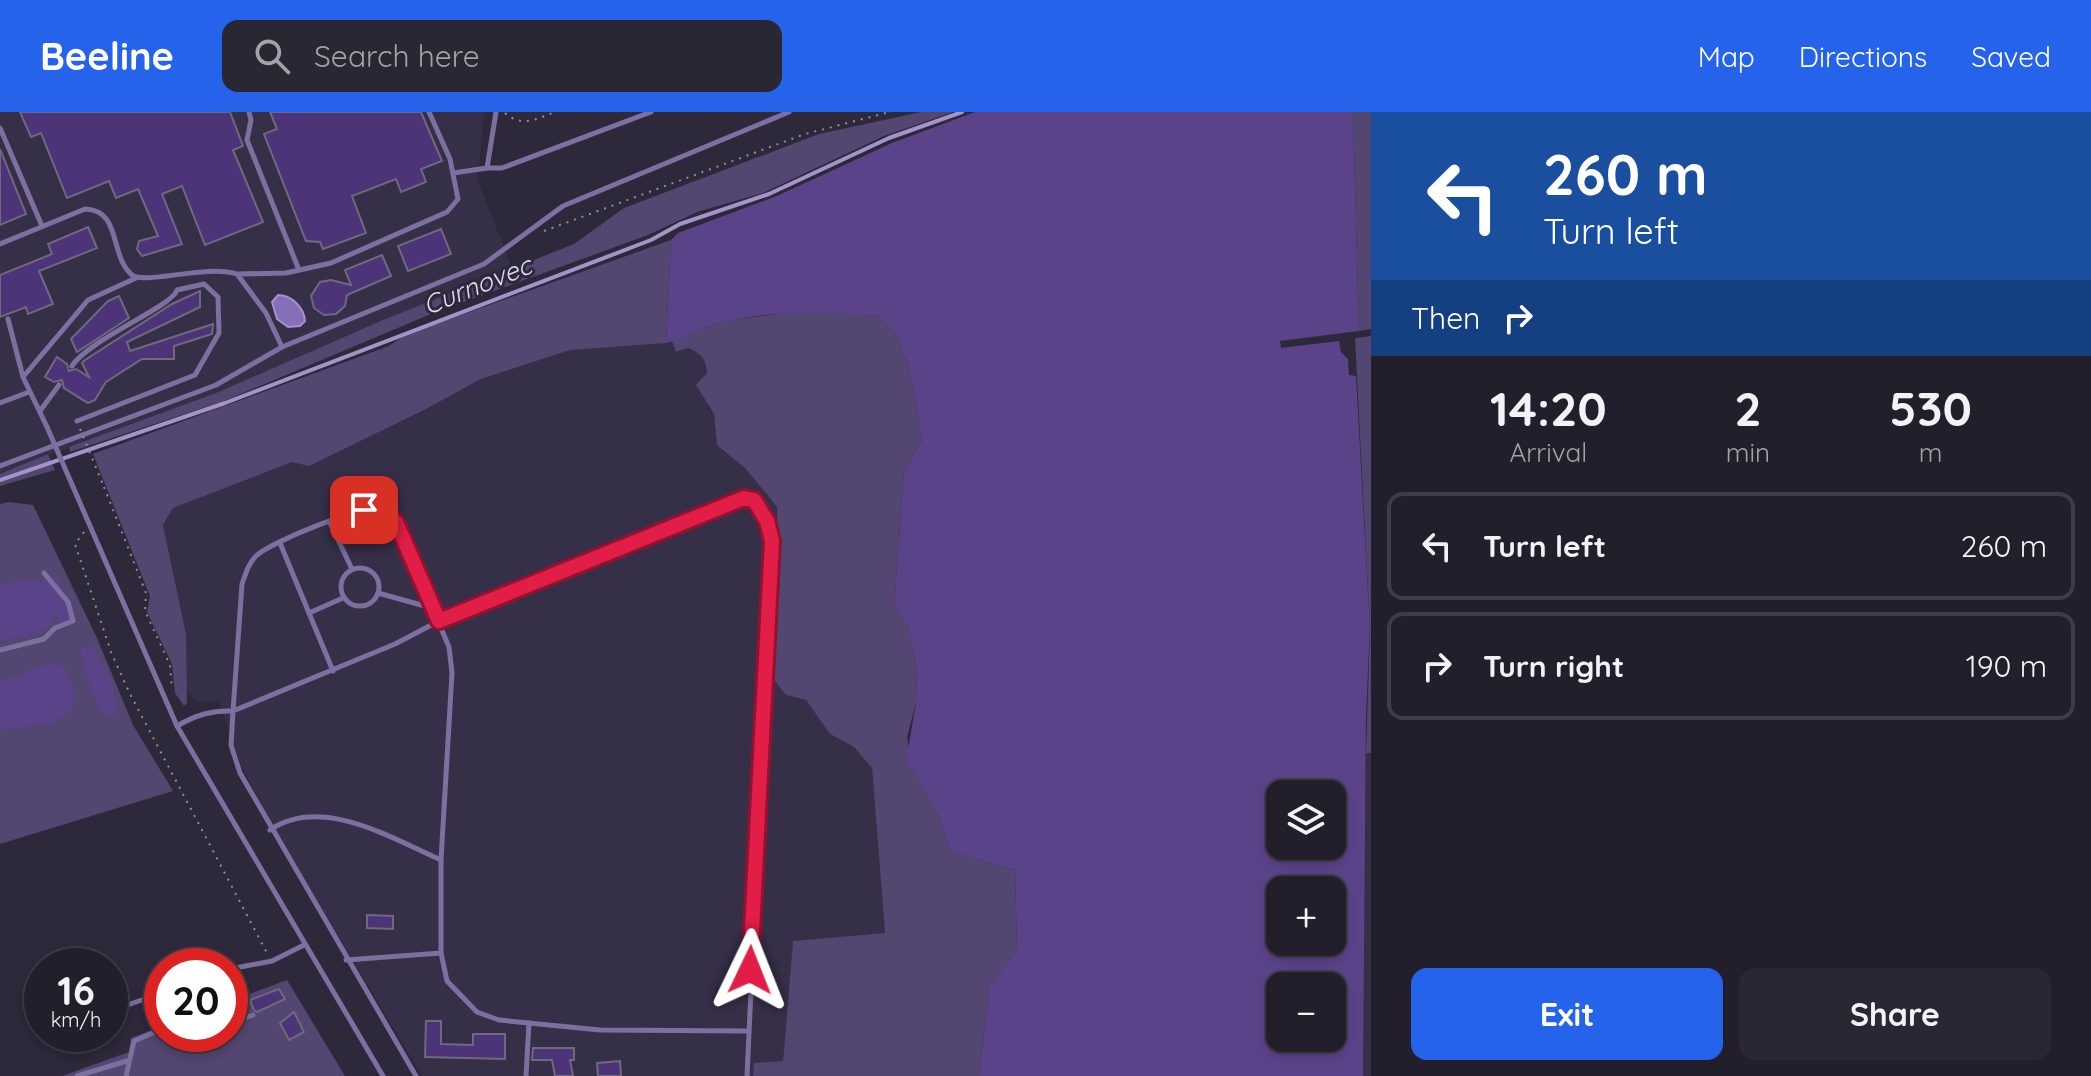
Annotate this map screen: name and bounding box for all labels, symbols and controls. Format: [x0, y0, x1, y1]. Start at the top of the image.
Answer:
search box [222, 20, 782, 92]
text: Beeline [40, 32, 174, 80]
icon: search [250, 34, 294, 78]
text: Search here [314, 37, 480, 75]
text: Map [1698, 39, 1755, 74]
text: Directions [1799, 39, 1927, 74]
text: Saved [1971, 39, 2051, 74]
text: 260 m [1543, 139, 1708, 209]
icon: left [1411, 144, 1515, 248]
text: Turn left [1543, 208, 1679, 253]
water label: Curnovec [418, 247, 538, 322]
icon: right [1496, 296, 1540, 340]
text: Then [1411, 299, 1480, 337]
text: 14:20 [1490, 378, 1607, 438]
text: 2 [1734, 378, 1762, 438]
text: 530 [1889, 378, 1972, 438]
text: Arrival [1509, 436, 1587, 469]
text: min [1726, 436, 1770, 469]
text: m [1919, 436, 1942, 469]
pin [330, 476, 398, 544]
icon: arrive [342, 488, 386, 532]
icon: left [1415, 524, 1459, 568]
text: Turn left [1483, 527, 1606, 565]
text: 260 m [1961, 527, 2047, 565]
icon: right [1415, 644, 1459, 688]
text: Turn right [1483, 647, 1624, 685]
text: 190 m [1966, 647, 2047, 685]
map controls [1266, 780, 1346, 1052]
button: layers [1266, 780, 1346, 860]
button: + [1266, 876, 1346, 956]
position arrow [708, 928, 792, 1012]
speed limit sign: 20 [144, 948, 248, 1052]
text: 16 [57, 965, 95, 1015]
button: Exit [1411, 968, 1723, 1060]
button: Share [1739, 968, 2051, 1060]
button: − [1266, 972, 1346, 1052]
text: km/h [51, 1007, 101, 1032]

